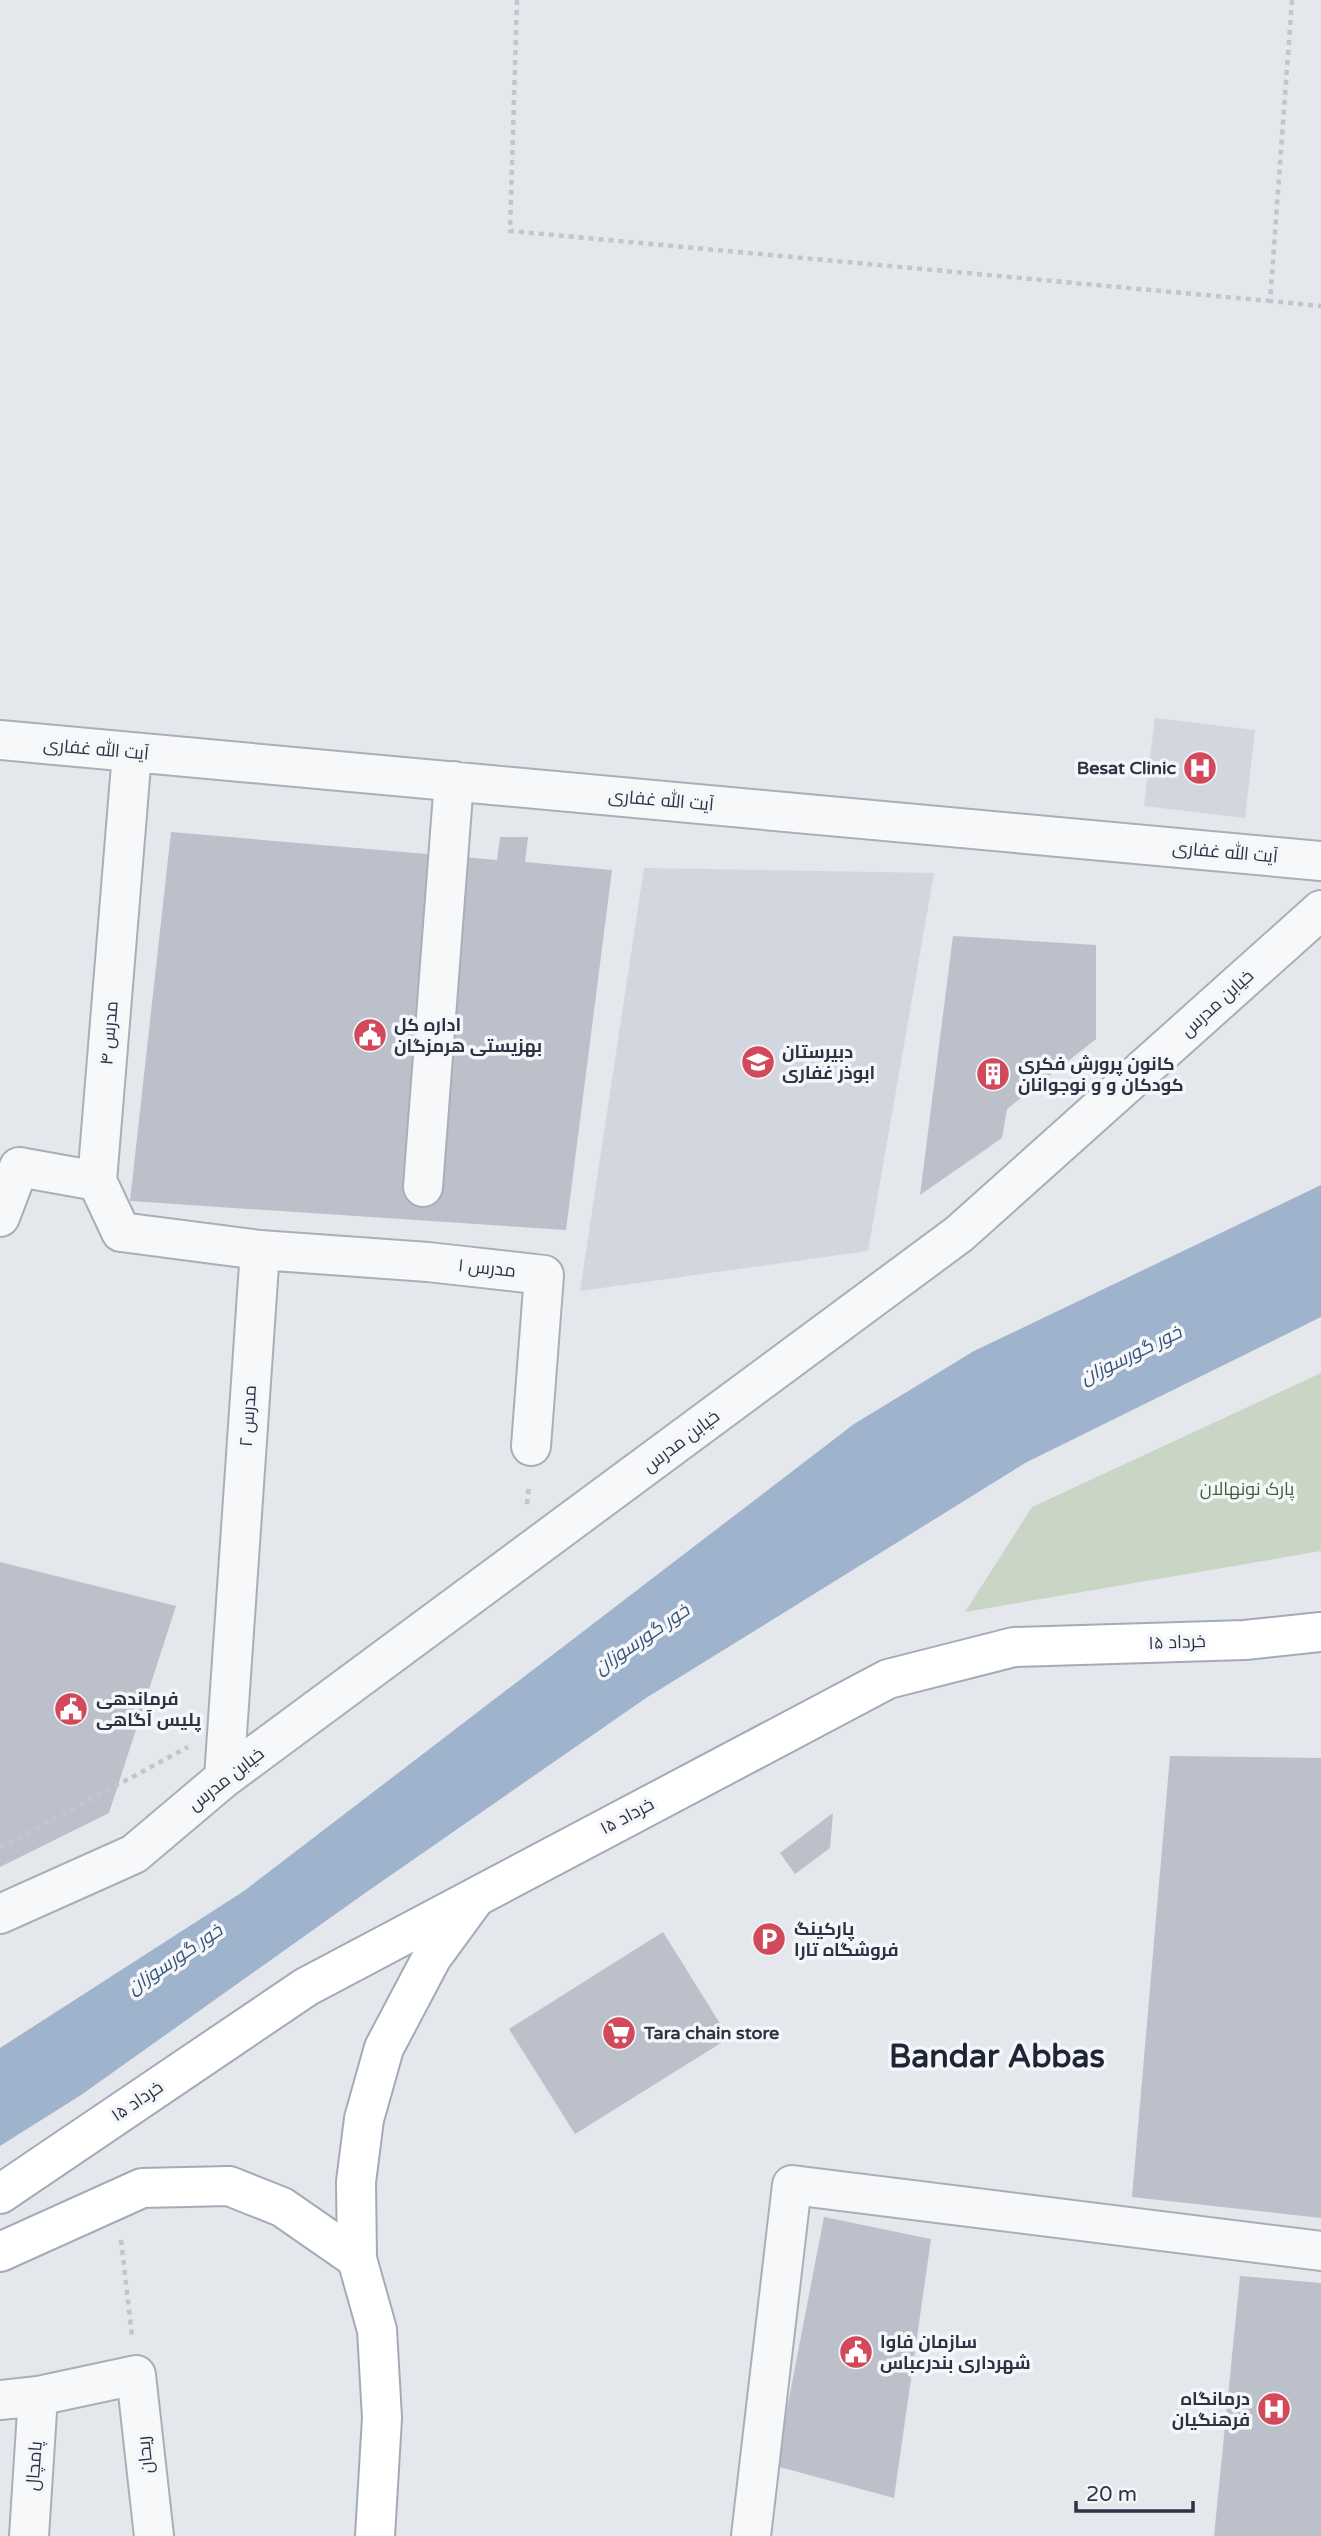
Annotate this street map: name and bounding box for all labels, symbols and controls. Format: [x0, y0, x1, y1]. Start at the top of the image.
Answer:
street label: آیت الله غفاری [42, 732, 150, 765]
hospital icon: Besat Clinic [1181, 749, 1219, 787]
place label: Besat Clinic [1077, 757, 1176, 779]
street label: آیت الله غفاری [607, 783, 715, 816]
street label: آیت الله غفاری [1171, 835, 1279, 868]
street label: خیابن مدرس [1176, 965, 1258, 1041]
street label: مدرس ۴ [95, 1000, 123, 1066]
place label: اداره کل بهزیستی هرمزگان [394, 1014, 542, 1057]
public building icon: اداره کل بهزیستی هرمزگان [351, 1016, 389, 1054]
place label: دبیرستان ابوذر غفاری [782, 1041, 875, 1084]
school or university icon: دبیرستان ابوذر غفاری [739, 1043, 777, 1081]
place label: کانون پرورش فکری کودکان و و نوجوانان [1018, 1053, 1184, 1096]
building icon: کانون پرورش فکری کودکان و و نوجوانان [974, 1055, 1012, 1093]
street label: مدرس ۱ [457, 1254, 517, 1282]
water label: خور گورسوزان [1077, 1320, 1186, 1389]
street label: مدرس ۲ [235, 1384, 261, 1448]
street label: خیابن مدرس [638, 1405, 724, 1477]
park label: پارک نونهالان [1200, 1478, 1294, 1501]
water label: خور گورسوزان [590, 1598, 695, 1679]
street label: ۱۵ خرداد [1148, 1630, 1206, 1654]
place label: فرماندهی پلیس آگاهی [96, 1688, 201, 1732]
public building icon: فرماندهی پلیس آگاهی [52, 1690, 90, 1728]
street label: خیابن مدرس [184, 1743, 268, 1815]
street label: ۱۵ خرداد [596, 1793, 658, 1839]
water label: خور گورسوزان [123, 1918, 228, 1999]
place label: پارکینگ فروشگاه تارا [794, 1918, 899, 1961]
parking icon: پارکینگ فروشگاه تارا [750, 1920, 788, 1958]
supermarket icon: Tara chain store [600, 2014, 638, 2052]
place label: Tara chain store [643, 2022, 779, 2044]
district label: Bandar Abbas [889, 2038, 1105, 2076]
street label: ۱۵ خرداد [107, 2076, 167, 2126]
place label: سازمان فاوا شهرداری بندرعباس [880, 2331, 1031, 2374]
public building icon: سازمان فاوا شهرداری بندرعباس [837, 2333, 875, 2371]
place label: درمانگاه فرهنگیان [1172, 2388, 1250, 2431]
hospital icon: درمانگاه فرهنگیان [1255, 2390, 1293, 2428]
street label: ریحان [132, 2435, 158, 2475]
street label: پامچال [21, 2440, 48, 2492]
scale bar [1076, 2470, 1193, 2514]
text: 20 m [1086, 2482, 1137, 2507]

